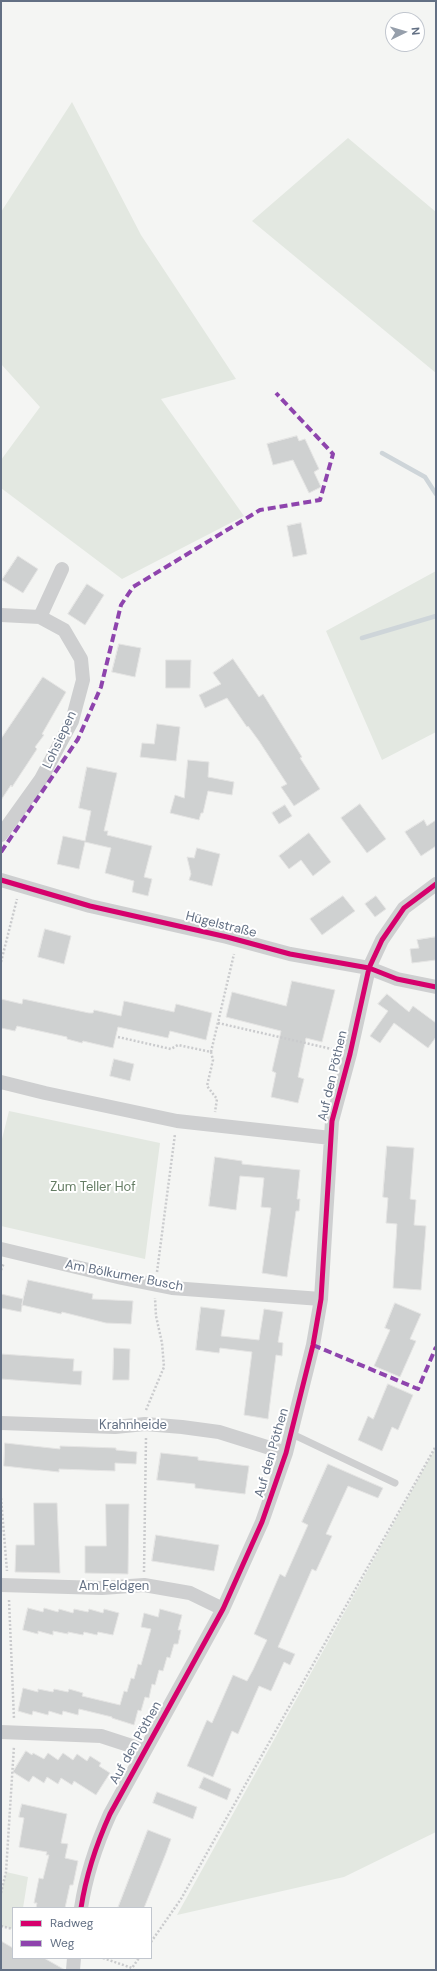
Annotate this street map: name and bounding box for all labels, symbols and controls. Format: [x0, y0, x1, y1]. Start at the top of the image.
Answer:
north arrow [385, 12, 425, 52]
text: N [409, 26, 423, 36]
street label: Lohsiepen [40, 709, 80, 771]
street label: Hügelstraße [184, 909, 258, 941]
street label: Auf den Pöthen [315, 1029, 351, 1123]
park label: Zum Teller Hof [50, 1180, 136, 1196]
street label: Am Bölkumer Busch [64, 1257, 184, 1295]
street label: Auf den Pöthen [252, 1406, 292, 1500]
street label: Krahnheide [99, 1418, 167, 1434]
street label: Am Feldgen [79, 1579, 149, 1595]
street label: Auf den Pöthen [107, 1699, 165, 1787]
legend [12, 1907, 152, 1959]
text: Radweg [50, 1915, 93, 1931]
text: Weg [50, 1935, 74, 1951]

